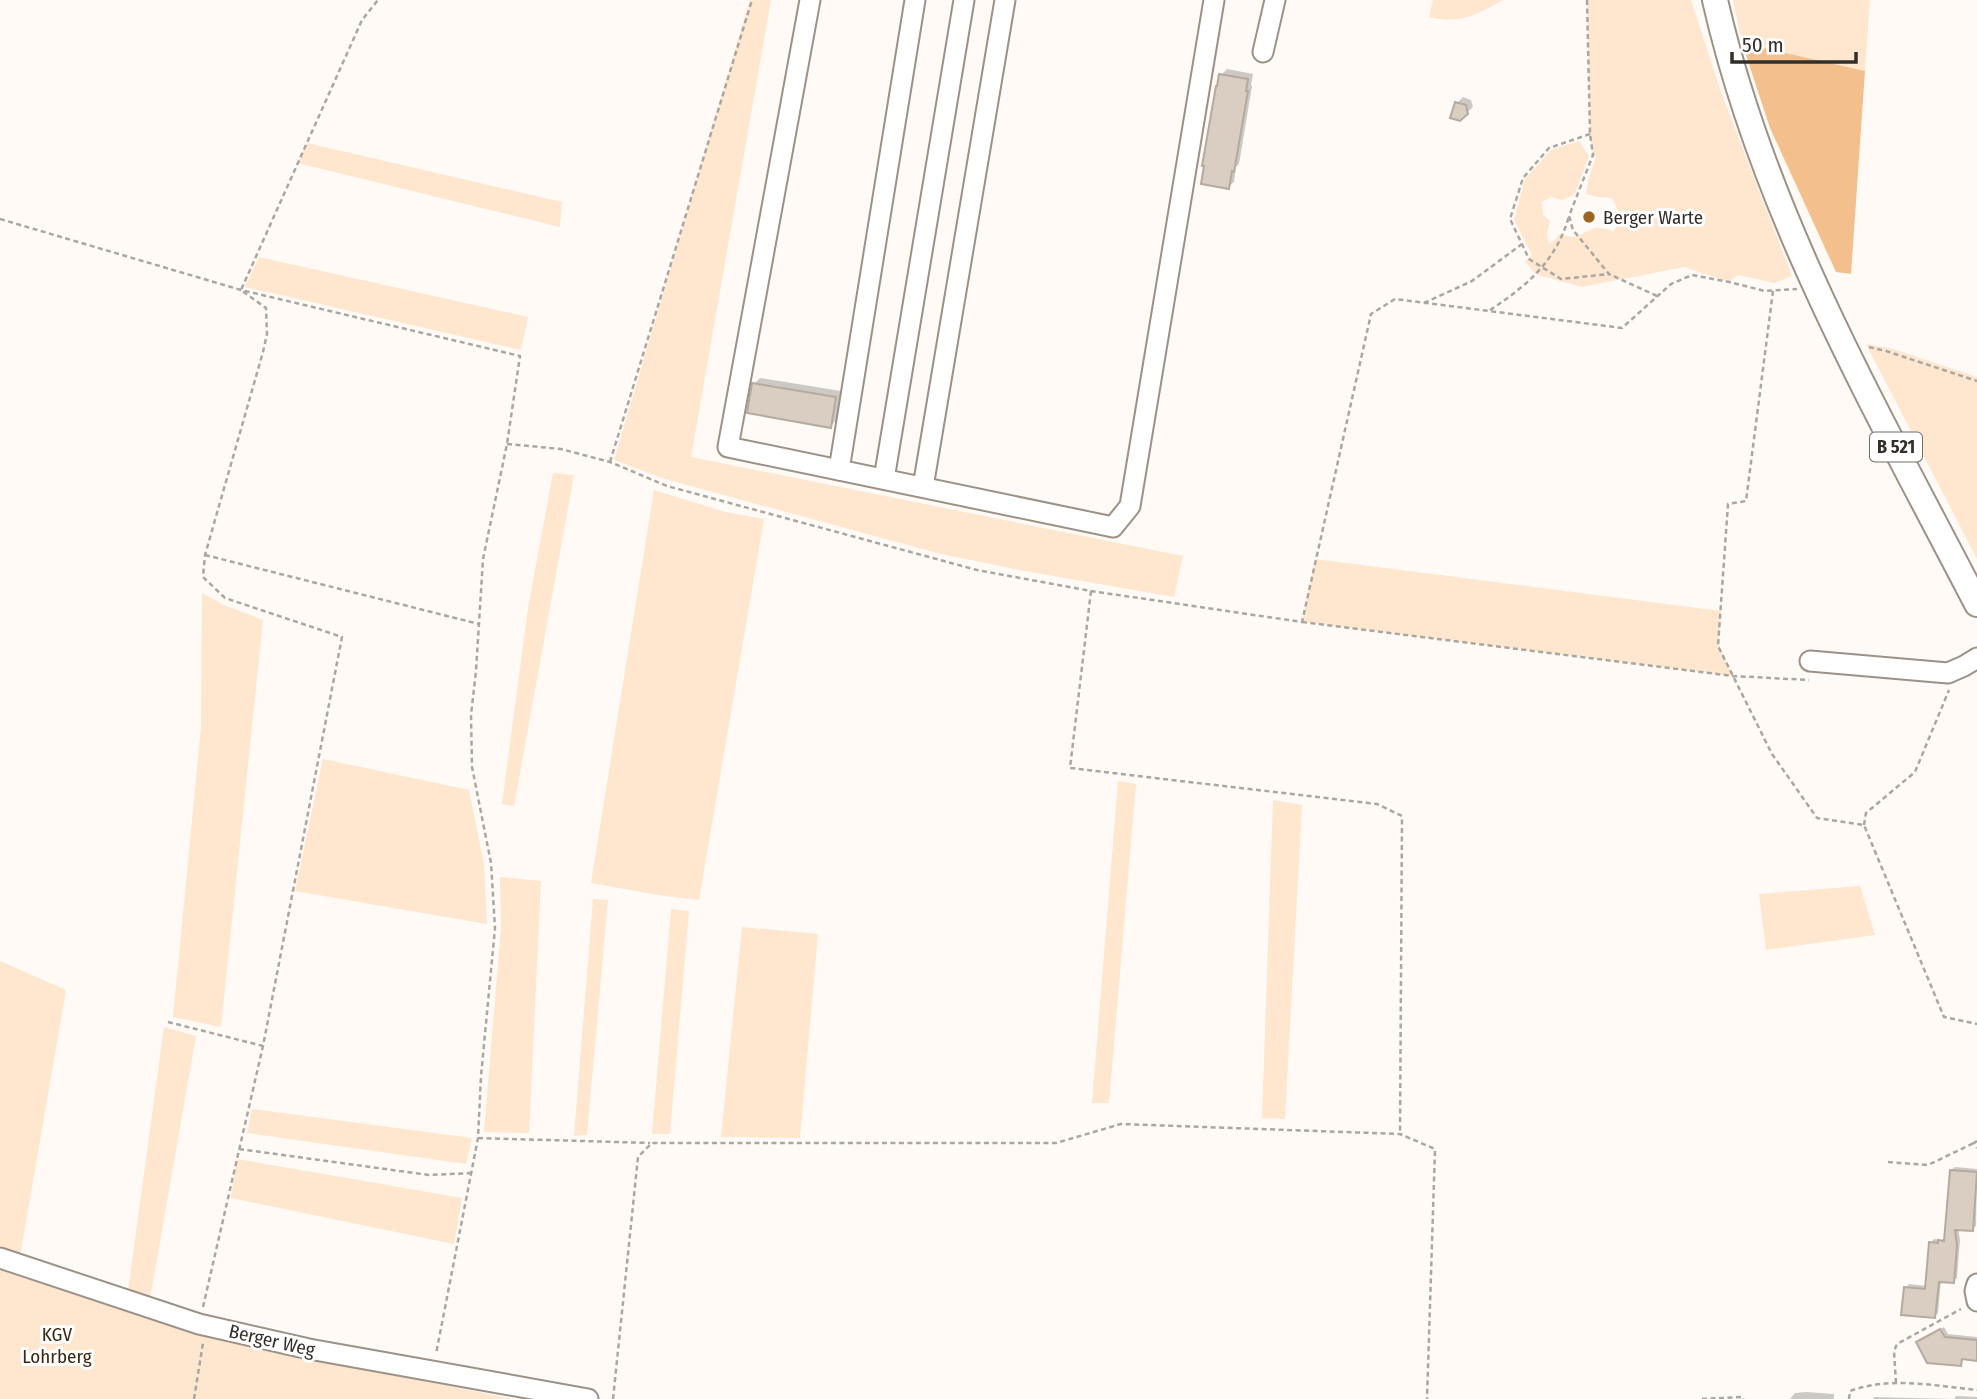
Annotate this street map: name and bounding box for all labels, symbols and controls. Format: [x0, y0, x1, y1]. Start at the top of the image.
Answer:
scale bar [1732, 21, 1856, 65]
text: 50 m [1742, 32, 1784, 58]
place label: Berger Warte [1603, 206, 1703, 229]
marker: Berger Warte [1581, 209, 1597, 225]
road number: B 521 [1870, 432, 1922, 462]
street label: Berger Weg [227, 1319, 317, 1362]
park label: KGV Lohrberg [22, 1323, 92, 1368]

